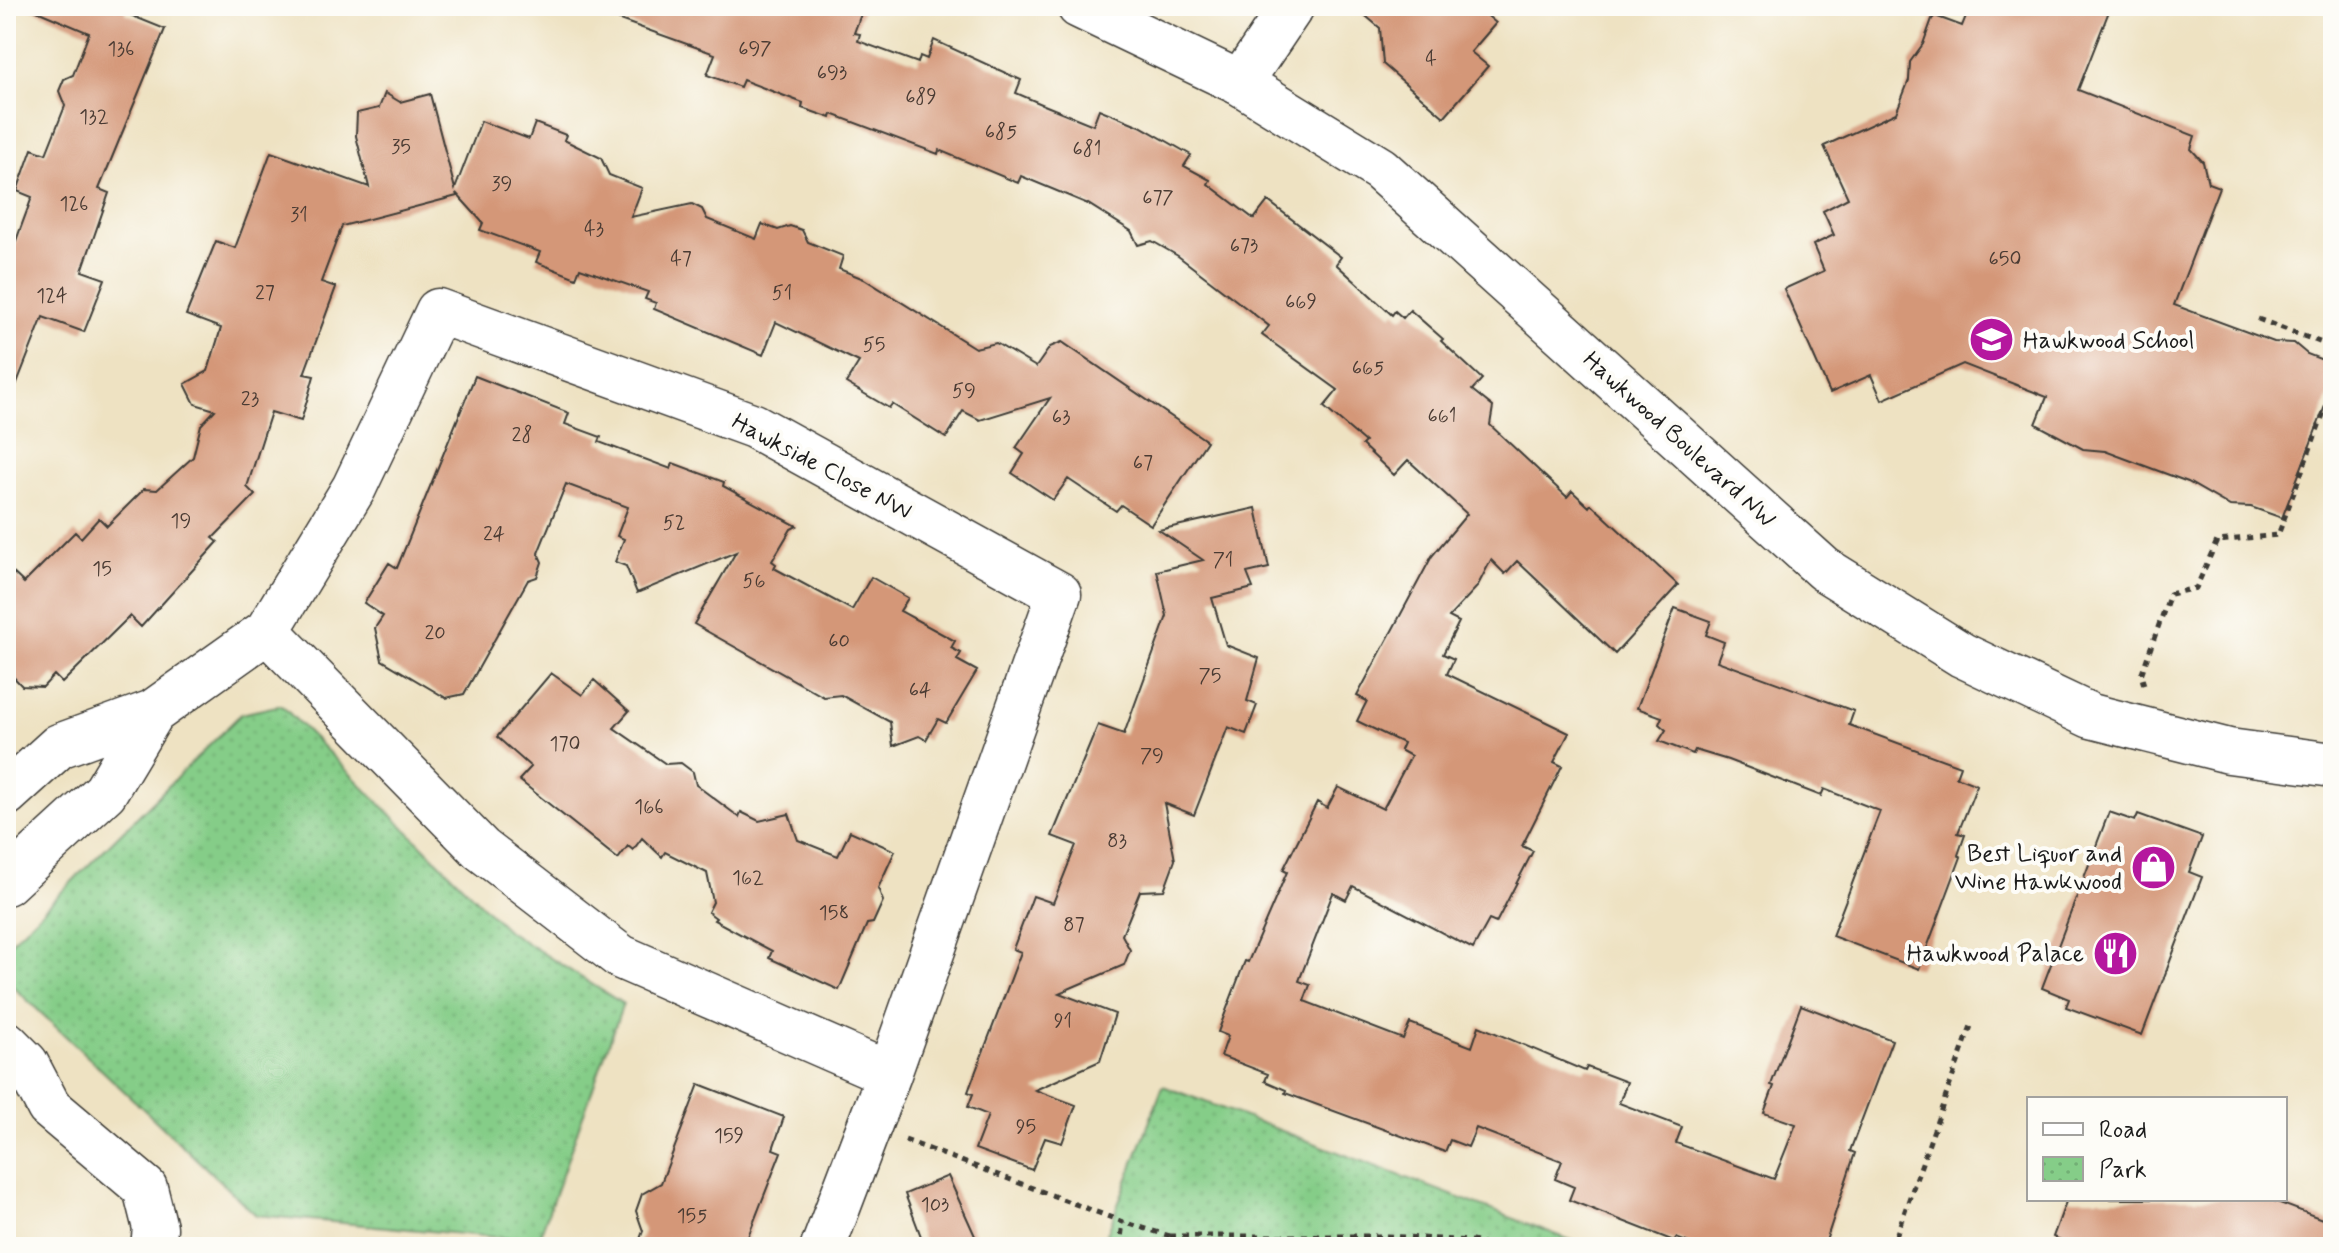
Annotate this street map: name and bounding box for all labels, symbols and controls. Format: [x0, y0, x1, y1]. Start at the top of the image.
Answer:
house number: 136 [108, 36, 134, 63]
house number: 697 [738, 36, 772, 63]
house number: 4 [1425, 46, 1437, 73]
house number: 693 [817, 60, 847, 87]
house number: 689 [905, 84, 937, 111]
house number: 132 [79, 104, 109, 131]
house number: 685 [985, 119, 1017, 146]
house number: 35 [391, 134, 411, 161]
house number: 681 [1073, 136, 1101, 163]
house number: 39 [492, 171, 512, 198]
house number: 677 [1142, 185, 1174, 212]
house number: 126 [60, 191, 88, 218]
house number: 31 [290, 202, 308, 229]
house number: 43 [584, 216, 604, 243]
house number: 673 [1230, 233, 1258, 260]
house number: 47 [670, 246, 692, 273]
house number: 650 [1989, 246, 2021, 273]
house number: 27 [255, 280, 275, 307]
house number: 51 [772, 280, 792, 307]
house number: 124 [36, 283, 68, 310]
house number: 669 [1285, 289, 1317, 316]
school or university icon: Hawkwood School [1968, 316, 2016, 364]
place label: Hawkwood School [2023, 326, 2194, 357]
house number: 55 [863, 332, 885, 359]
street label: Hawkwood Boulevard NW [1576, 345, 1782, 535]
house number: 665 [1352, 355, 1384, 382]
house number: 59 [952, 378, 976, 405]
house number: 23 [241, 386, 259, 413]
house number: 661 [1427, 403, 1457, 430]
house number: 63 [1052, 404, 1070, 431]
street label: Hawkside Close NW [726, 407, 917, 528]
house number: 28 [512, 422, 532, 449]
house number: 67 [1133, 450, 1153, 477]
house number: 19 [171, 508, 191, 535]
house number: 52 [663, 510, 685, 537]
house number: 24 [483, 521, 505, 548]
house number: 71 [1213, 547, 1233, 574]
house number: 15 [92, 556, 112, 583]
house number: 56 [742, 568, 766, 595]
house number: 20 [424, 620, 446, 647]
house number: 60 [828, 628, 850, 655]
house number: 75 [1199, 663, 1221, 690]
house number: 64 [909, 677, 931, 704]
house number: 170 [549, 731, 581, 758]
house number: 79 [1140, 743, 1164, 770]
house number: 166 [634, 794, 664, 821]
house number: 83 [1107, 828, 1127, 855]
place label: Best Liquor and Wine Hawkwood [1955, 839, 2122, 898]
shop icon: Best Liquor and Wine Hawkwood [2129, 843, 2177, 891]
house number: 162 [732, 865, 764, 892]
house number: 158 [819, 900, 849, 927]
house number: 87 [1063, 912, 1085, 939]
restaurant icon: Hawkwood Palace [2091, 929, 2139, 977]
place label: Hawkwood Palace [1907, 939, 2084, 970]
house number: 91 [1054, 1008, 1072, 1035]
legend [2027, 1097, 2287, 1201]
house number: 95 [1016, 1114, 1036, 1141]
text: Road [2099, 1115, 2147, 1146]
house number: 159 [714, 1123, 744, 1150]
text: Park [2099, 1155, 2147, 1186]
house number: 103 [921, 1192, 949, 1219]
house number: 155 [677, 1203, 707, 1230]

